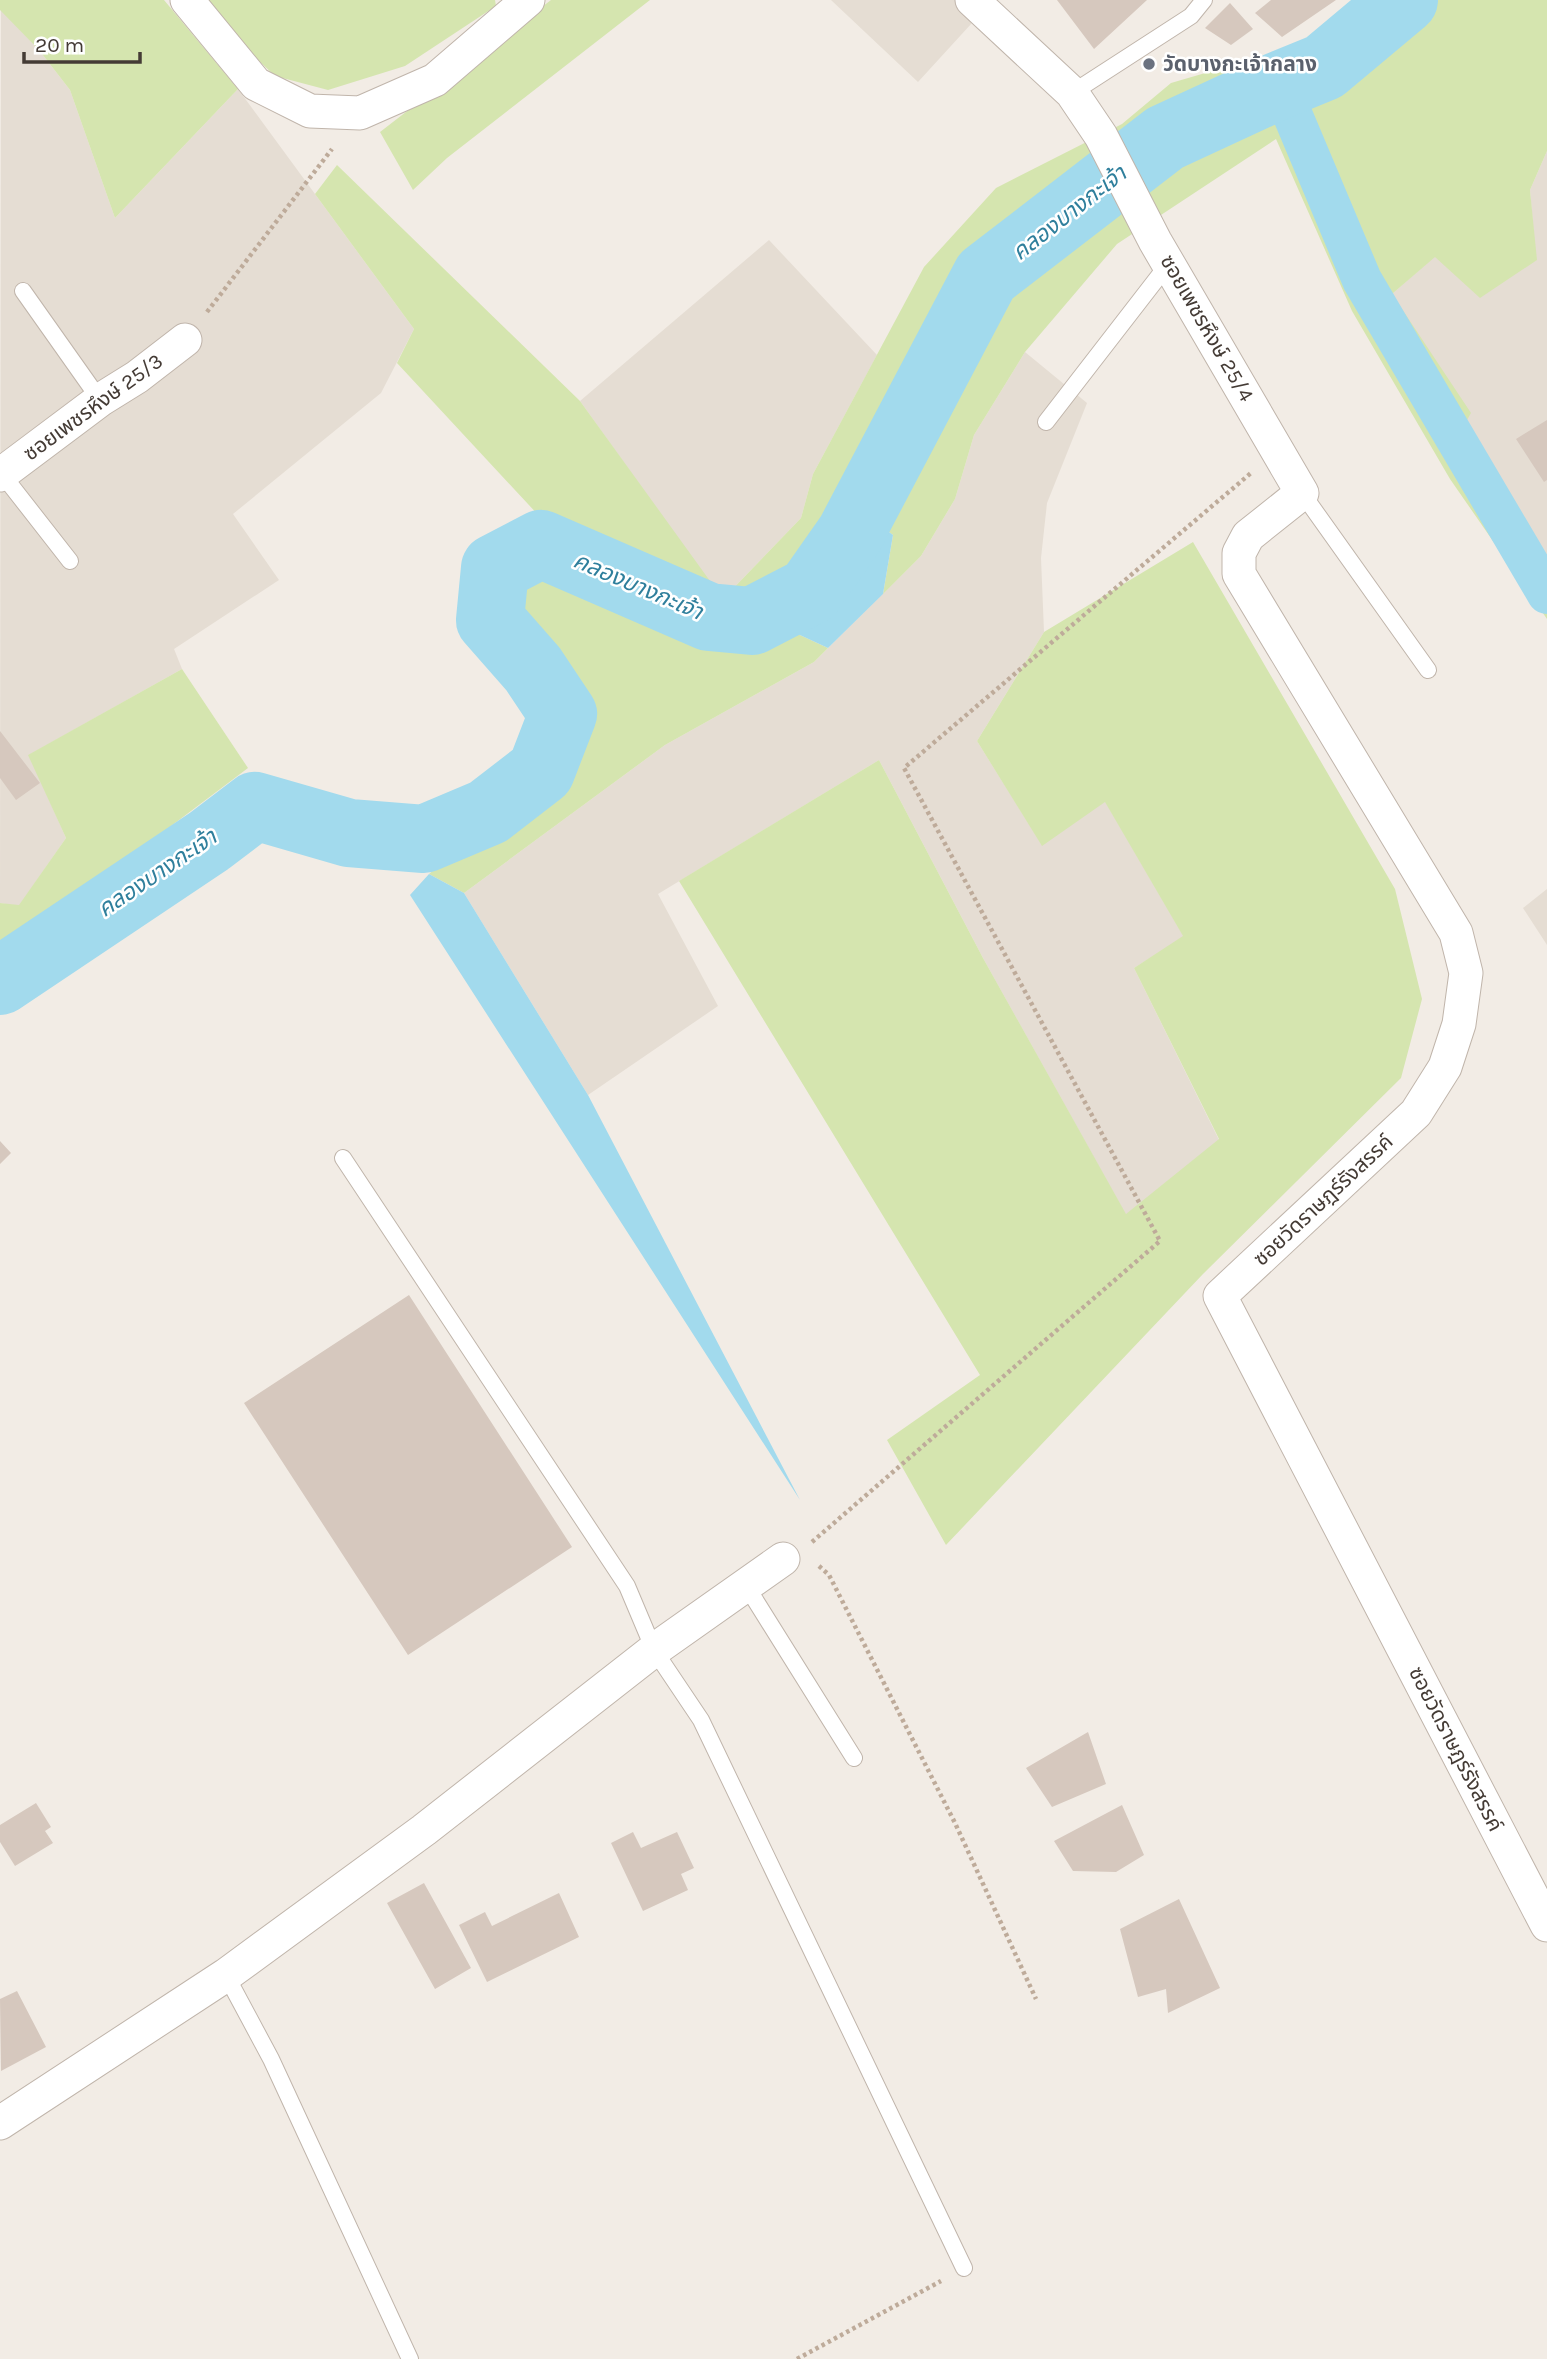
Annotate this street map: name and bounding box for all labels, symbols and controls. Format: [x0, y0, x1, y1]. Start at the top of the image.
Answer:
scale bar [24, 21, 140, 65]
text: 20 m [35, 33, 84, 57]
place label: วัดบางกะเจ้ากลาง [1163, 52, 1317, 76]
marker: วัดบางกะเจ้ากลาง [1141, 56, 1157, 72]
water label: คลองบางกะเจ้า [1006, 159, 1133, 266]
street label: ซอยเพชรหึงษ์ 25/4 [1155, 250, 1259, 406]
street label: ซอยเพชรหึงษ์ 25/3 [19, 349, 167, 465]
water label: คลองบางกะเจ้า [569, 547, 708, 626]
water label: คลองบางกะเจ้า [92, 822, 223, 923]
street label: ซอยวัดราษฎร์รังสรรค์ [1248, 1129, 1398, 1271]
street label: ซอยวัดราษฎร์รังสรรค์ [1404, 1663, 1508, 1835]

